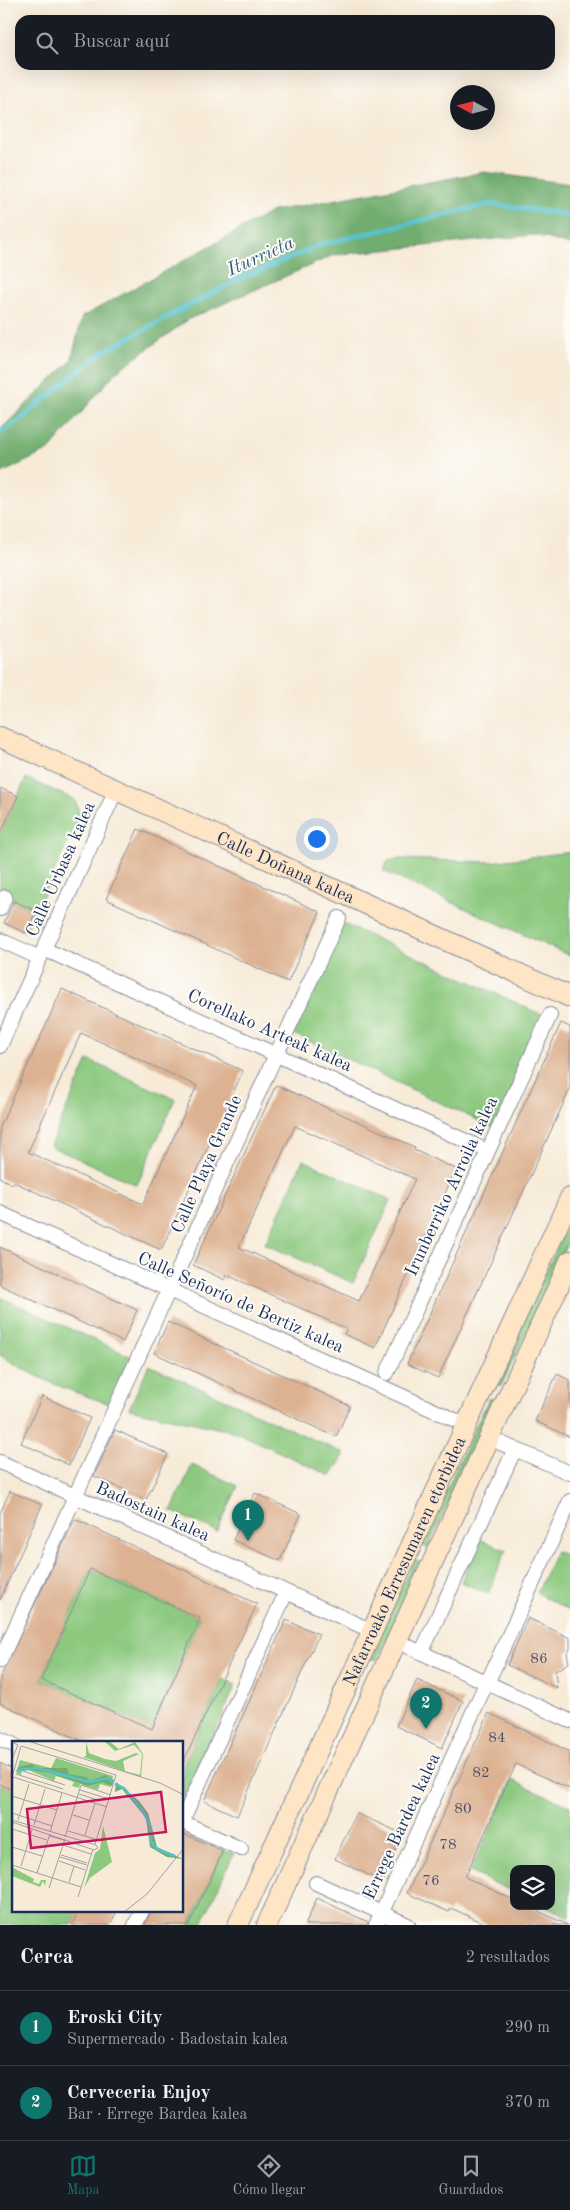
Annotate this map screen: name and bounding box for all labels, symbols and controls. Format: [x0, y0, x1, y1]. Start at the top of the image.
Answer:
search box [15, 15, 555, 70]
icon: search [33, 29, 61, 57]
text: Buscar aquí [73, 33, 169, 52]
north arrow [450, 85, 495, 130]
water label: Iturrieta [224, 234, 297, 281]
street label: Calle Urbasa kalea [23, 799, 99, 940]
your location [304, 826, 330, 852]
street label: Calle Doñana kalea [213, 829, 357, 908]
street label: Corellako Arteak kalea [185, 987, 355, 1075]
street label: Calle Playa Grande [168, 1093, 245, 1236]
street label: Irunberriko Arroila kalea [402, 1094, 501, 1279]
street label: Calle Señorío de Bertiz kalea [135, 1249, 346, 1357]
street label: Nafarroako Erresumaren etorbidea [340, 1434, 470, 1689]
street label: Badostain kalea [93, 1479, 212, 1545]
pin: 1 [232, 1500, 264, 1541]
house number: 86 [530, 1652, 548, 1667]
pin: 2 [410, 1688, 442, 1729]
house number: 84 [488, 1731, 506, 1746]
inset map [12, 1741, 184, 1912]
street label: Errege Bardea kalea [360, 1750, 444, 1902]
house number: 82 [472, 1766, 490, 1781]
house number: 80 [454, 1802, 472, 1817]
house number: 78 [439, 1838, 457, 1853]
map controls [510, 1865, 555, 1910]
button: layers [510, 1865, 555, 1910]
house number: 76 [422, 1874, 440, 1889]
text: Cerca [20, 1947, 73, 1968]
text: 2 resultados [466, 1950, 550, 1966]
text: Eroski City [67, 2009, 163, 2028]
text: 1 [31, 2020, 41, 2036]
text: 290 m [505, 2020, 550, 2036]
text: Supermercado · Badostain kalea [67, 2032, 288, 2048]
text: Cerveceria Enjoy [67, 2084, 211, 2103]
text: 2 [31, 2095, 41, 2111]
text: 370 m [505, 2095, 550, 2111]
text: Bar · Errege Bardea kalea [67, 2107, 247, 2123]
tab: Mapa [67, 2152, 99, 2199]
tab: Cómo llegar [233, 2152, 305, 2199]
tab: Guardados [439, 2152, 503, 2199]

